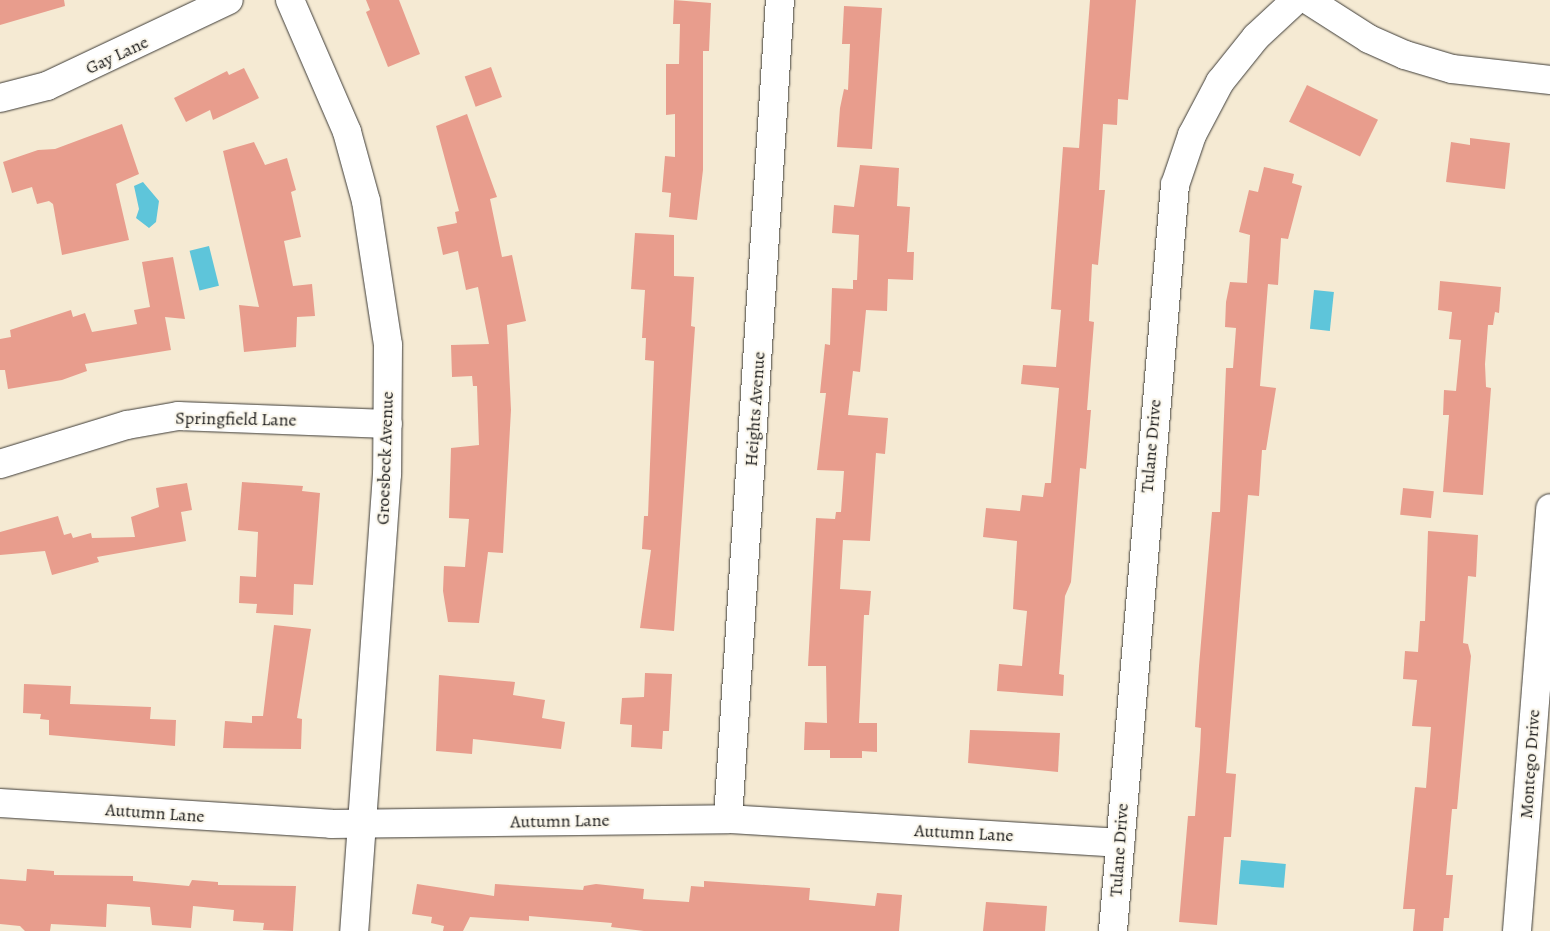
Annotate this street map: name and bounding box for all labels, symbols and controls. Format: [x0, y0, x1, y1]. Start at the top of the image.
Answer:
street label: Gay Lane [82, 31, 152, 79]
street label: Heights Avenue [740, 351, 770, 467]
street label: Groesbeck Avenue [372, 391, 398, 525]
street label: Tulane Drive [1136, 398, 1166, 494]
street label: Springfield Lane [175, 407, 297, 431]
street label: Montego Drive [1515, 709, 1545, 819]
street label: Autumn Lane [105, 799, 205, 827]
street label: Tulane Drive [1105, 803, 1133, 897]
street label: Autumn Lane [510, 809, 610, 833]
street label: Autumn Lane [914, 820, 1014, 846]

